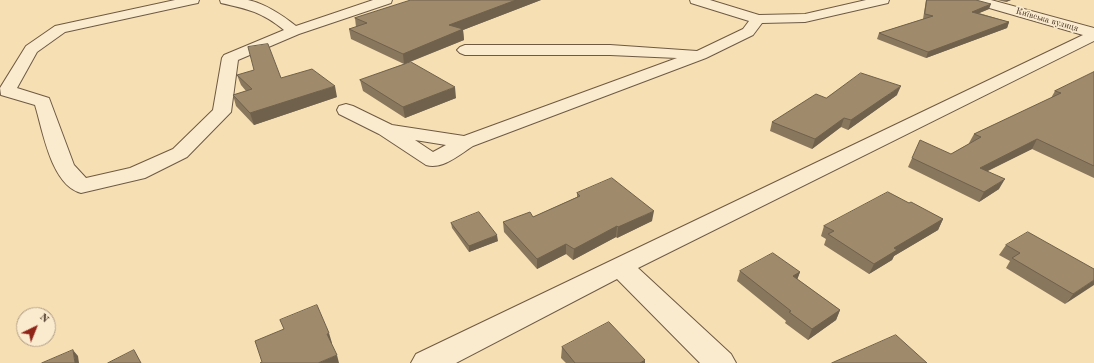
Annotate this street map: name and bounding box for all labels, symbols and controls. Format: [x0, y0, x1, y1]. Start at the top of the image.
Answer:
street label: Київська вулиця [1014, 6, 1080, 34]
north arrow [16, 307, 56, 347]
text: N [37, 312, 51, 325]

